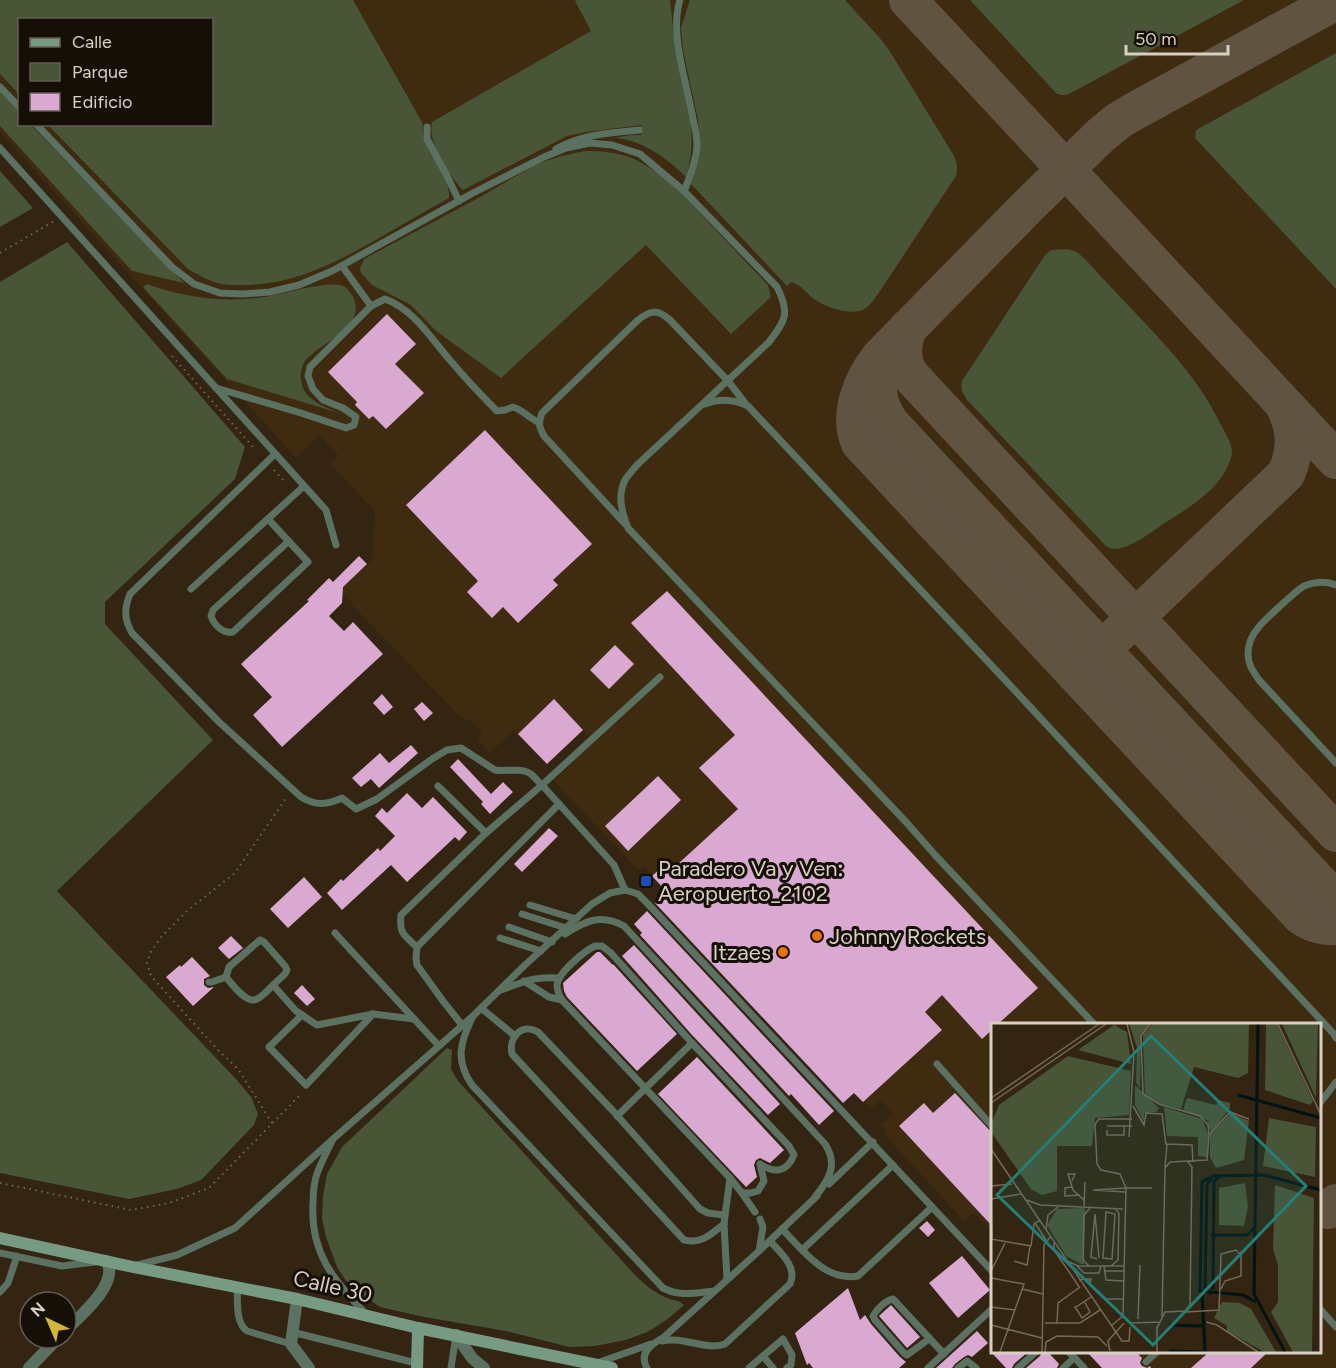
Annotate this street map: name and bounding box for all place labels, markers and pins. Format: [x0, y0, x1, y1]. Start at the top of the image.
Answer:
place label: Paradero Va y Ven: Aeropuerto_2102 [658, 855, 843, 907]
marker: Paradero Va y Ven: Aeropuerto_2102 [639, 874, 653, 888]
place label: Johnny Rockets [829, 923, 986, 950]
marker: Johnny Rockets [810, 929, 824, 943]
place label: Itzaes [712, 939, 771, 966]
marker: Itzaes [776, 945, 790, 959]

